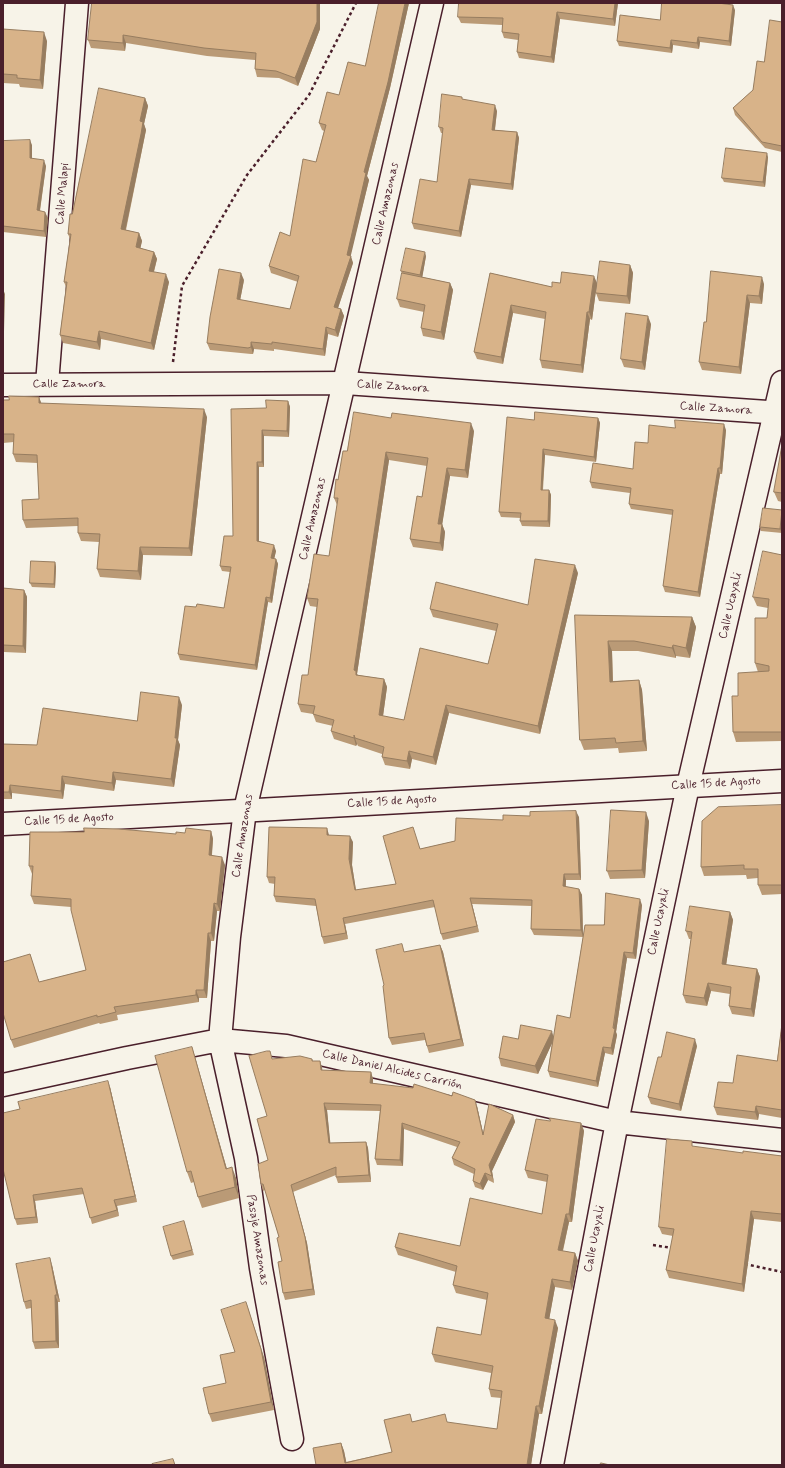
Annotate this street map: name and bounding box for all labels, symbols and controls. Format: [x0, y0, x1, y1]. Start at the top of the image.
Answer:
street label: Calle Amazonas [369, 161, 403, 247]
street label: Calle Malapi [53, 162, 73, 226]
street label: Calle Zamora [32, 377, 106, 391]
street label: Calle Zamora [356, 377, 430, 397]
street label: Calle Zamora [679, 399, 753, 419]
street label: Calle Amazonas [296, 476, 330, 562]
street label: Calle Ucayali [716, 571, 746, 641]
street label: Calle 15 de Agosto [671, 774, 761, 794]
street label: Calle 15 de Agosto [347, 792, 437, 812]
street label: Calle Amazonas [229, 793, 257, 879]
street label: Calle 15 de Agosto [24, 810, 114, 830]
street label: Calle Ucayali [645, 887, 673, 957]
street label: Calle Daniel Alcides Carrión [321, 1047, 463, 1093]
street label: Pasaje Amazonas [243, 1194, 271, 1286]
street label: Calle Ucayali [581, 1204, 609, 1274]

